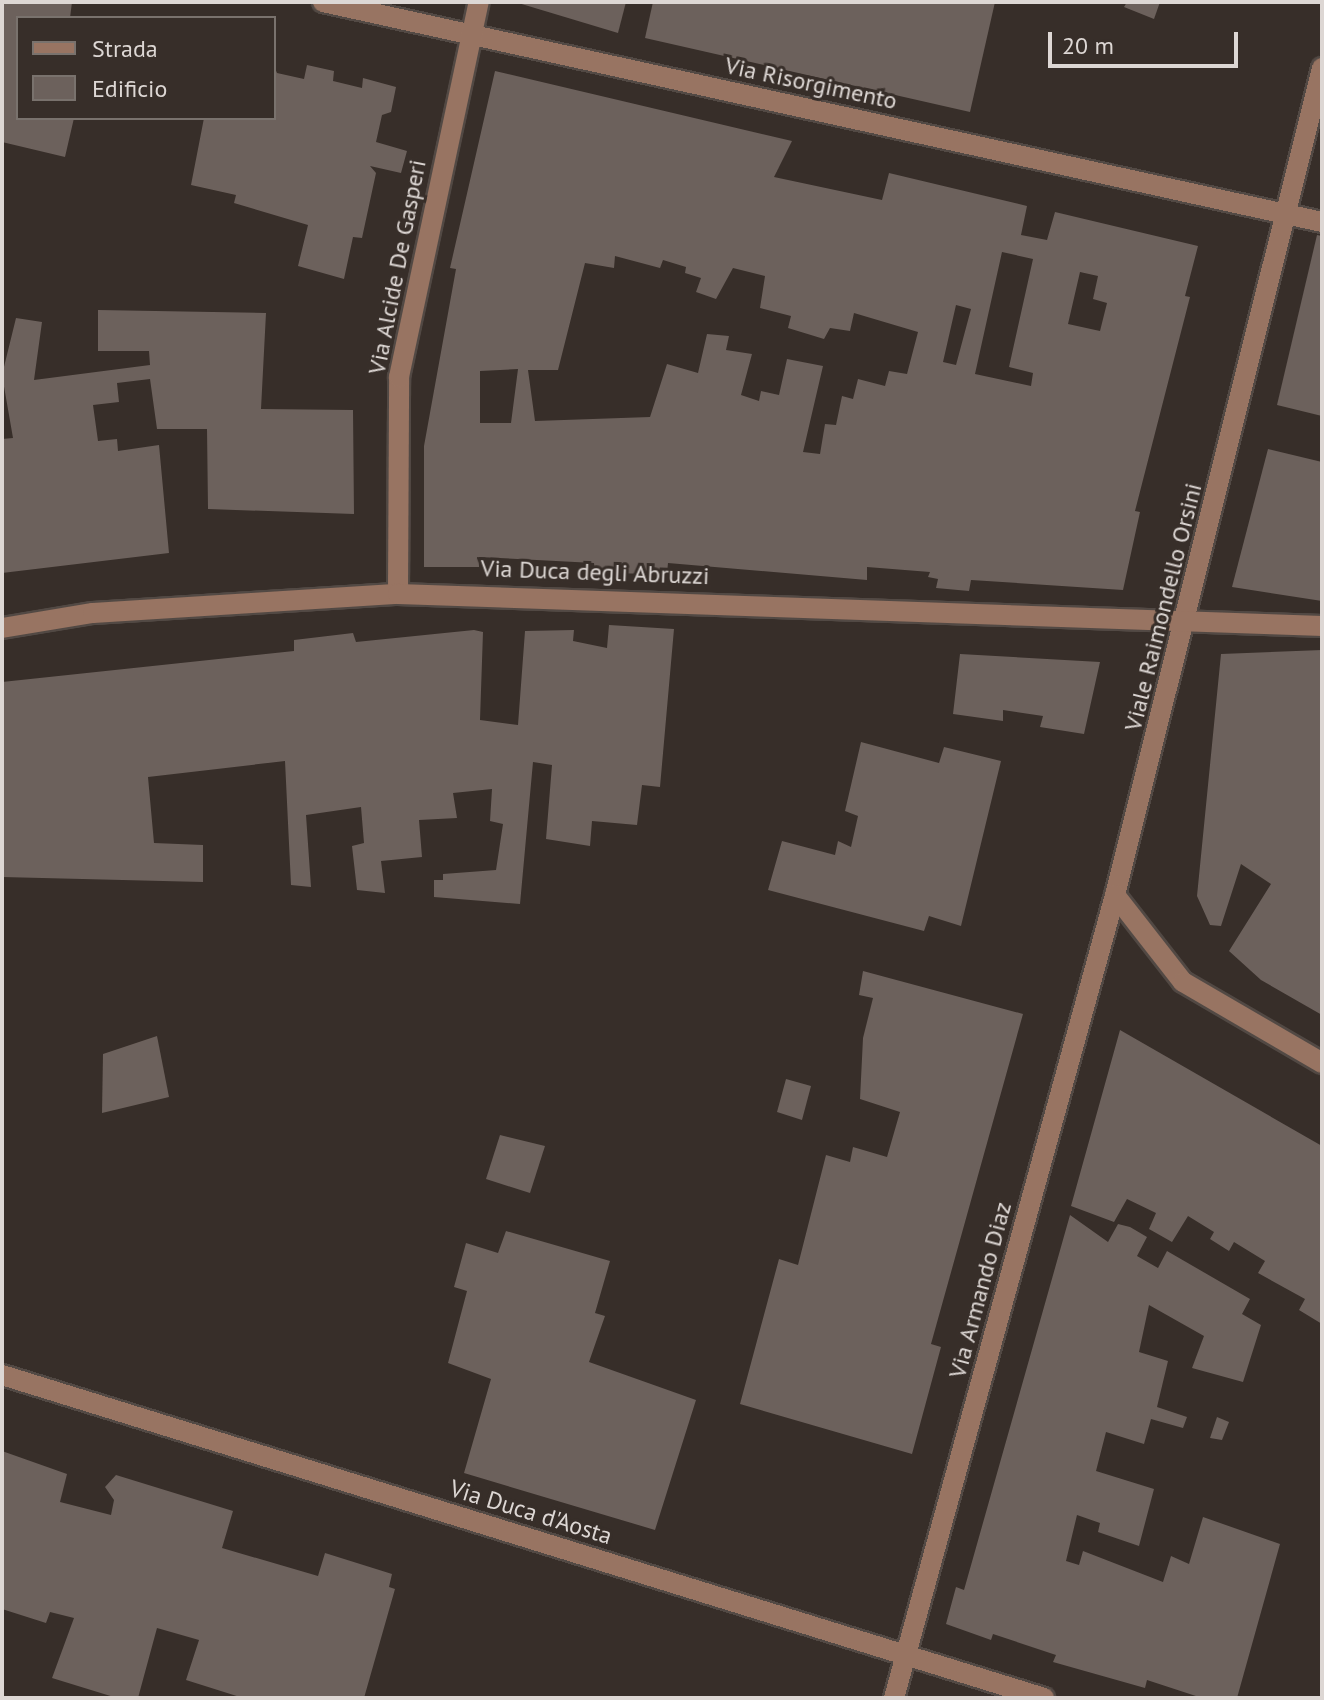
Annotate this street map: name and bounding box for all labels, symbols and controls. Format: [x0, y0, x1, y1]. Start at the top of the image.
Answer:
legend [16, 16, 276, 120]
scale bar [1052, 16, 1242, 66]
text: 20 m [1062, 30, 1114, 61]
text: Strada [92, 33, 158, 64]
street label: Via Risorgimento [722, 51, 900, 115]
text: Edificio [92, 73, 167, 104]
street label: Via Alcide De Gasperi [362, 157, 432, 377]
street label: Viale Raimondello Orsini [1118, 480, 1208, 734]
street label: Via Duca degli Abruzzi [480, 554, 710, 590]
street label: Via Armando Diaz [943, 1198, 1017, 1382]
street label: Via Duca d'Aosta [446, 1474, 616, 1550]

